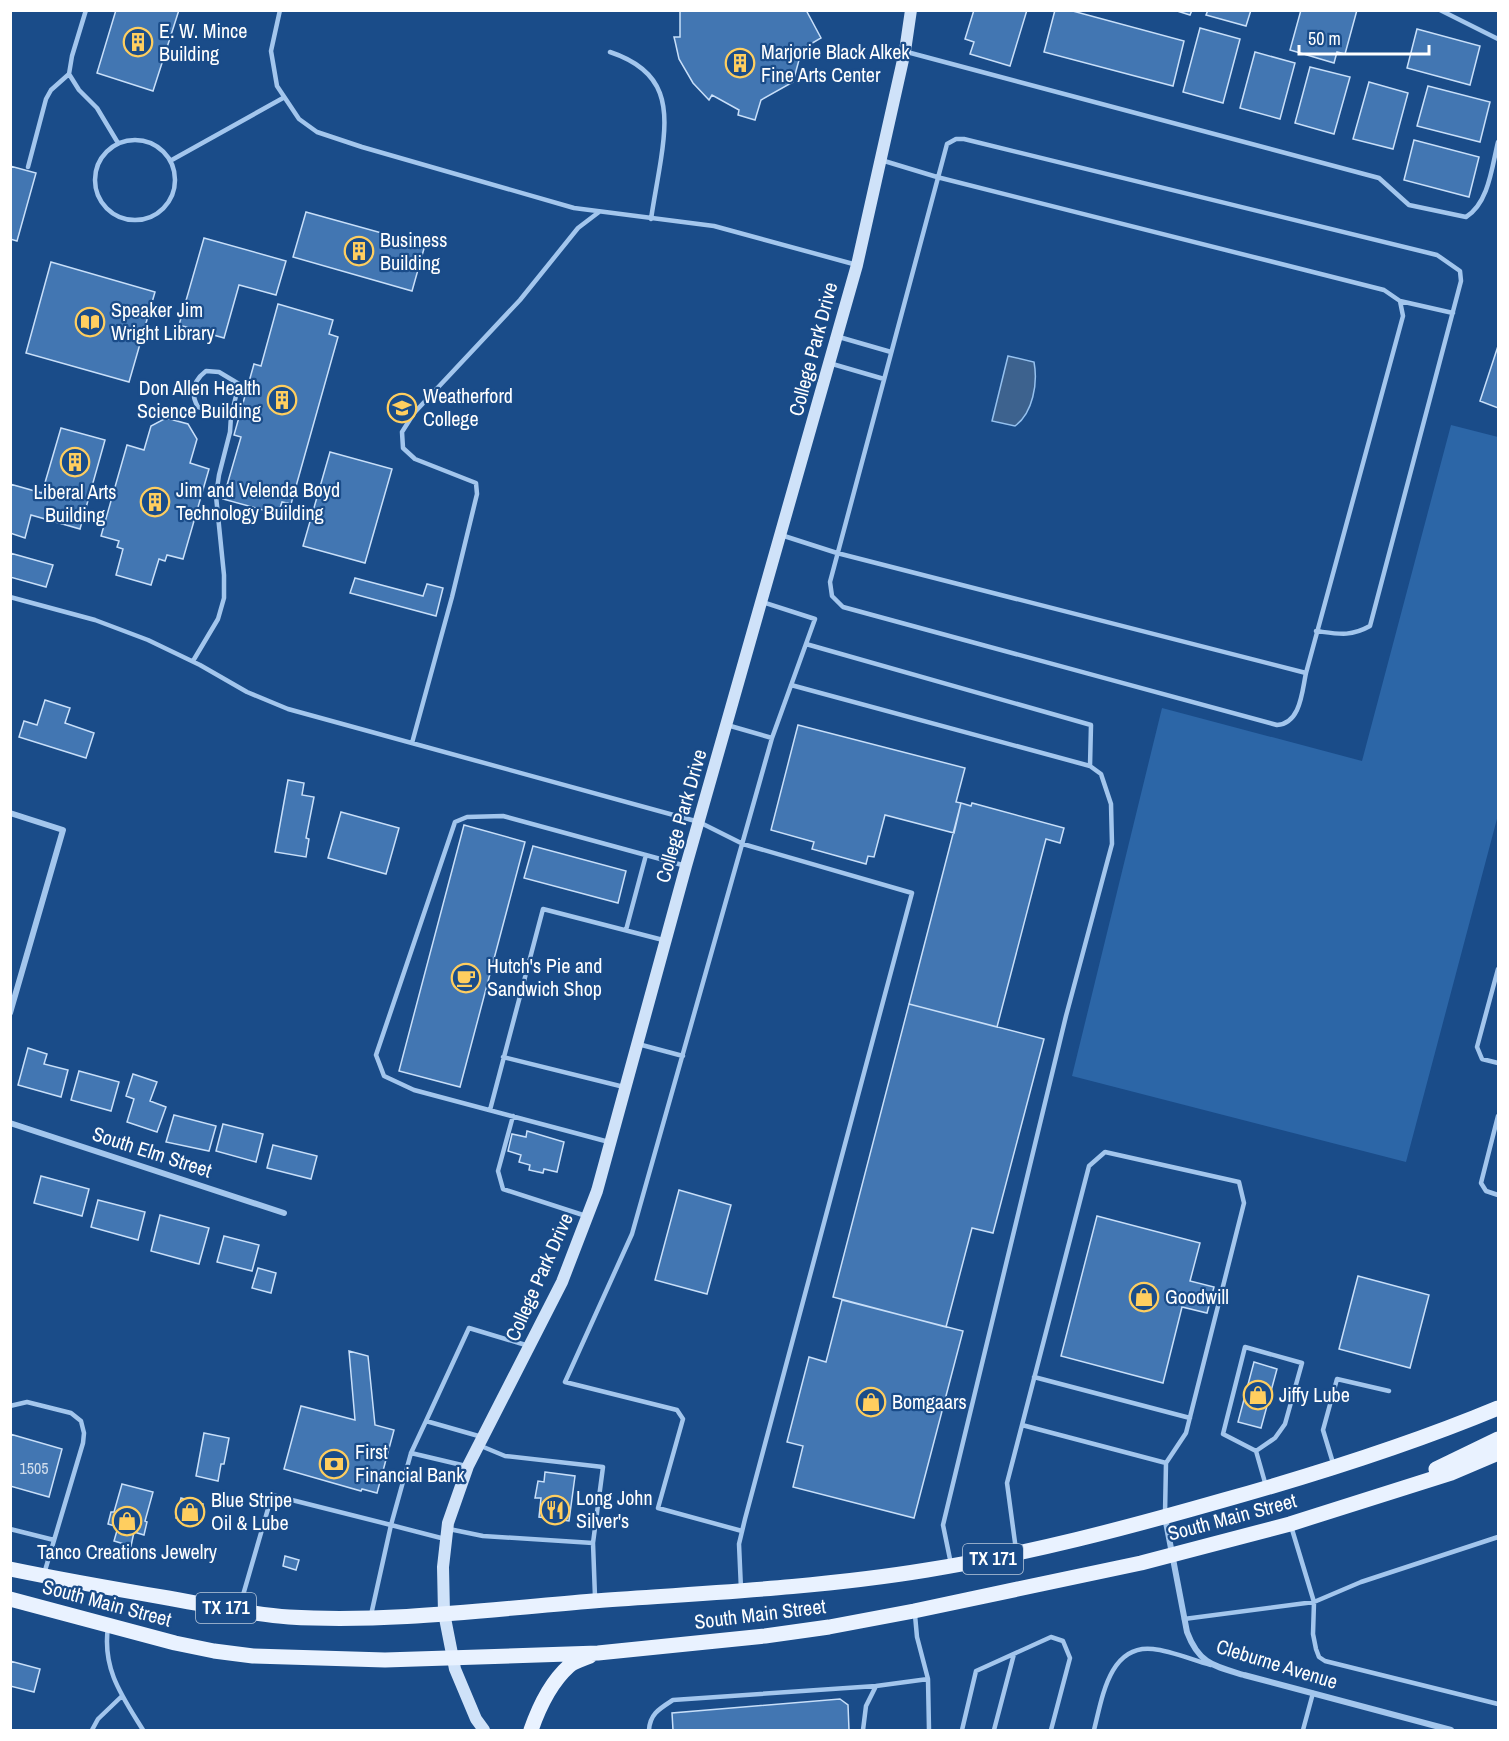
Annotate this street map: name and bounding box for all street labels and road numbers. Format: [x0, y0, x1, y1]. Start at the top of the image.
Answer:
street label: College Park Drive [782, 279, 843, 419]
street label: College Park Drive [649, 746, 712, 886]
street label: South Elm Street [89, 1120, 216, 1184]
street label: College Park Drive [498, 1208, 579, 1345]
street label: South Main Street [1165, 1486, 1300, 1547]
road number: TX 171 [963, 1544, 1023, 1574]
street label: South Main Street [40, 1572, 175, 1633]
street label: South Main Street [693, 1592, 828, 1635]
road number: TX 171 [196, 1593, 256, 1623]
street label: Cleburne Avenue [1213, 1632, 1341, 1695]

